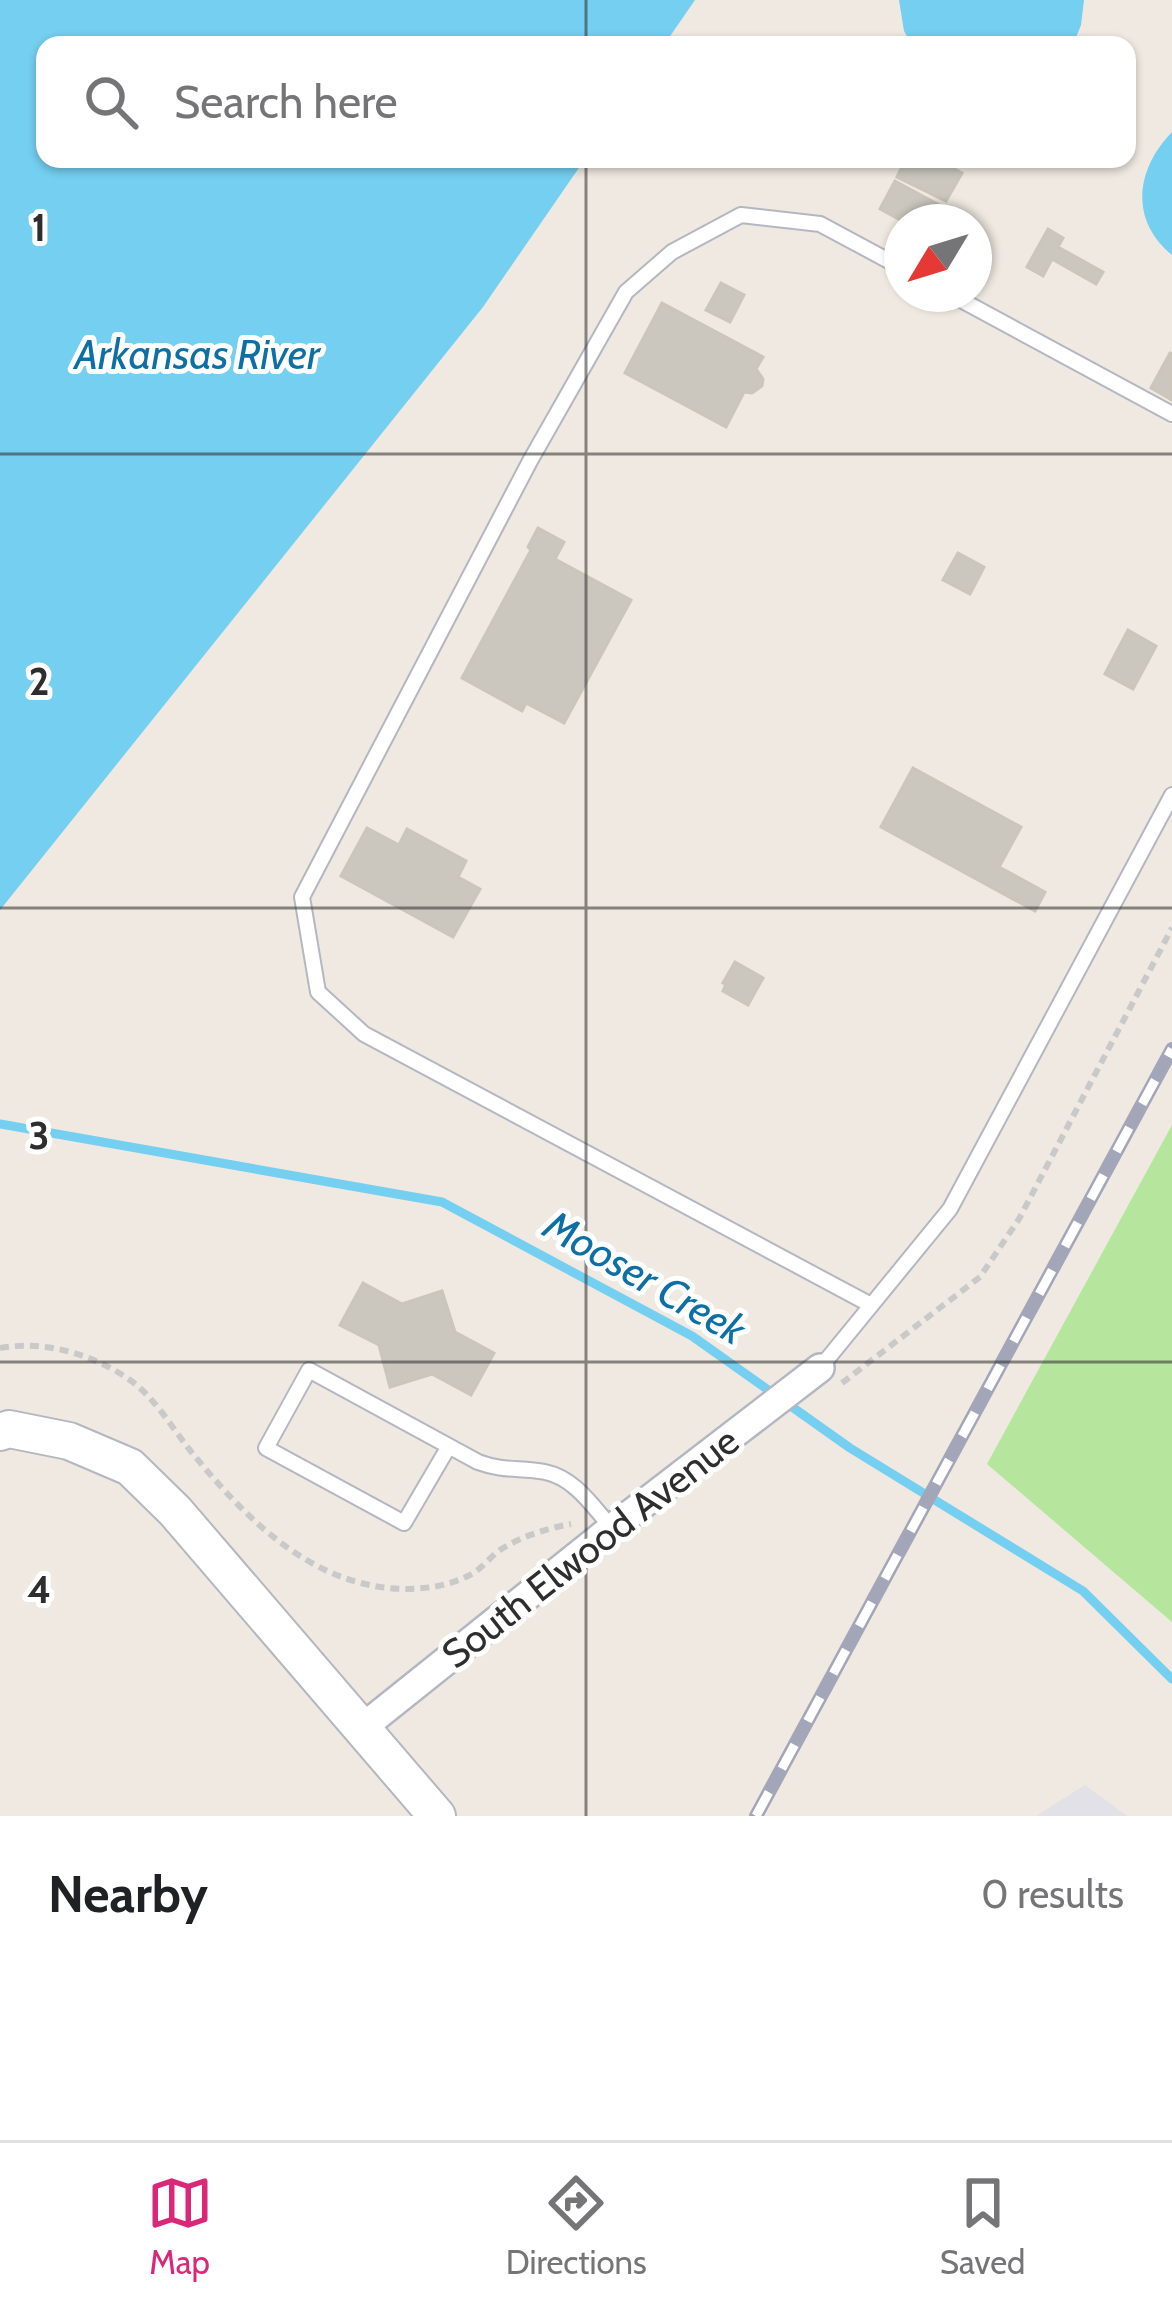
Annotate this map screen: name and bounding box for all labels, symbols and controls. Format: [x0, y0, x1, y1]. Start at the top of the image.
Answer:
search box [36, 36, 1136, 168]
icon: search [78, 69, 144, 135]
text: Search here [174, 75, 398, 129]
text: 1 [32, 203, 46, 251]
north arrow [884, 204, 992, 312]
water label: Arkansas River [72, 328, 322, 380]
text: 2 [29, 657, 49, 705]
text: 3 [28, 1111, 50, 1159]
water label: Mooser Creek [534, 1198, 756, 1356]
street label: South Elwood Avenue [432, 1416, 748, 1678]
text: 4 [27, 1565, 51, 1613]
text: Nearby [48, 1863, 208, 1925]
text: 0 results [981, 1870, 1124, 1918]
tab: Map [147, 2170, 213, 2282]
tab: Directions [506, 2170, 647, 2282]
tab: Saved [940, 2170, 1025, 2282]

